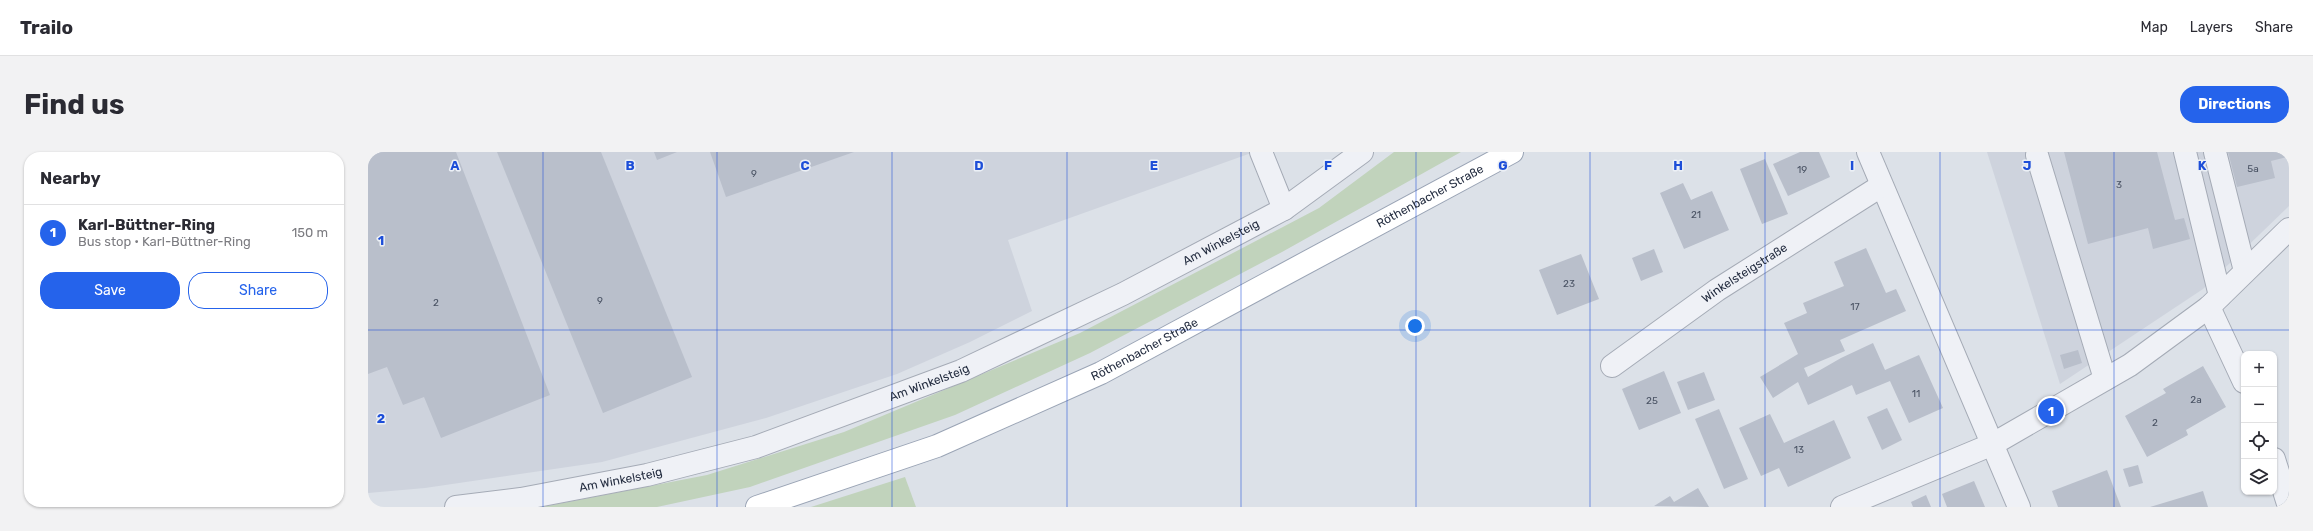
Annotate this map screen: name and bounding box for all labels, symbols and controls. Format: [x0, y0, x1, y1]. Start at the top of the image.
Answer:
text: Trailo [20, 16, 73, 39]
text: Map [2141, 19, 2168, 36]
text: Layers [2190, 19, 2233, 36]
text: Share [2255, 19, 2293, 36]
button: Directions [2180, 86, 2289, 123]
text: Find us [24, 88, 124, 121]
text: A [450, 158, 460, 173]
text: B [625, 158, 635, 173]
text: C [800, 158, 810, 173]
text: D [974, 158, 984, 173]
text: E [1150, 158, 1158, 173]
text: F [1324, 158, 1332, 173]
text: G [1498, 158, 1508, 173]
text: H [1673, 158, 1683, 173]
text: I [1850, 158, 1854, 173]
text: J [2023, 158, 2031, 173]
text: K [2198, 158, 2207, 173]
street label: Röthenbacher Straße [1374, 162, 1486, 231]
house number: 5a [2247, 163, 2259, 175]
house number: 19 [1797, 164, 1807, 176]
text: Nearby [40, 168, 101, 188]
house number: 9 [751, 168, 757, 180]
house number: 3 [2116, 179, 2122, 191]
house number: 21 [1691, 209, 1701, 221]
text: Karl-Büttner-Ring [78, 216, 215, 234]
street label: Am Winkelsteig [1180, 216, 1262, 268]
text: 1 [50, 225, 56, 240]
text: 150 m [292, 225, 328, 240]
text: 1 [378, 233, 384, 248]
text: Bus stop · Karl-Büttner-Ring [78, 234, 251, 249]
street label: Winkelsteigstraße [1699, 240, 1790, 306]
button: Save [40, 272, 180, 309]
button: Share [188, 272, 328, 309]
house number: 23 [1563, 278, 1575, 290]
house number: 9 [597, 295, 603, 307]
house number: 2 [433, 297, 439, 309]
house number: 17 [1850, 301, 1860, 313]
street label: Röthenbacher Straße [1089, 315, 1201, 384]
your location [1405, 316, 1425, 336]
map controls [2241, 351, 2277, 495]
button: + [2241, 351, 2277, 387]
street label: Am Winkelsteig [887, 361, 972, 404]
button: − [2241, 387, 2277, 423]
house number: 11 [1912, 388, 1920, 400]
house number: 2a [2190, 394, 2202, 406]
house number: 25 [1646, 395, 1658, 407]
pin: 1 [2038, 396, 2064, 426]
text: 2 [377, 411, 385, 426]
house number: 2 [2152, 417, 2158, 429]
button: locate [2241, 423, 2277, 459]
house number: 13 [1794, 444, 1804, 456]
button: layers [2241, 459, 2277, 495]
street label: Am Winkelsteig [578, 464, 664, 495]

